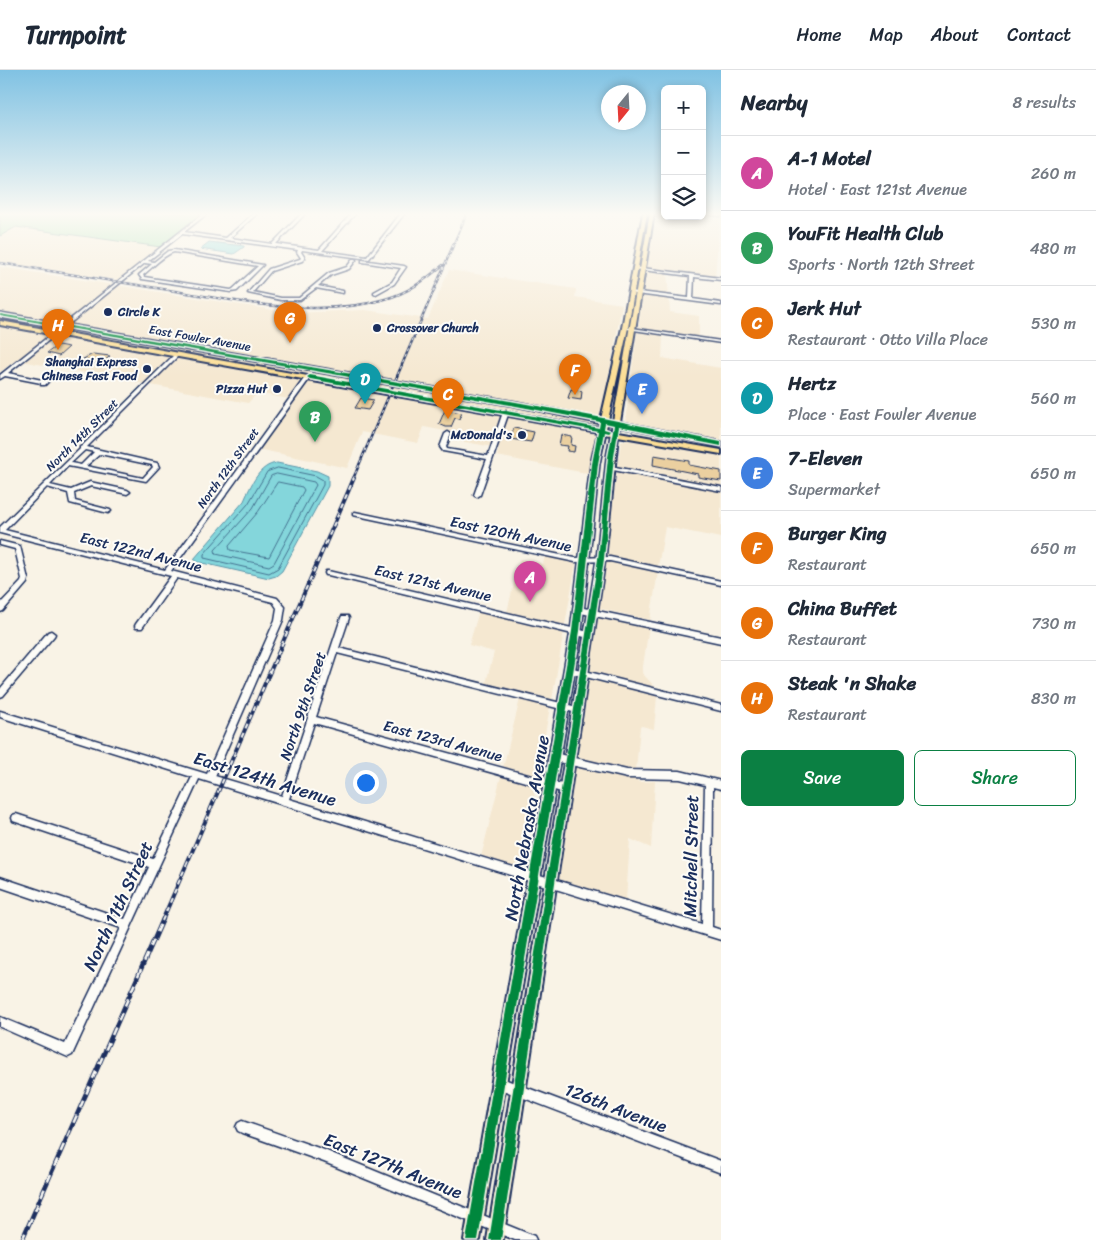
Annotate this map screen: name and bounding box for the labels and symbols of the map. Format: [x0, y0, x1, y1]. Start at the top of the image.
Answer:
north arrow [601, 85, 646, 130]
place label: Circle K [117, 301, 161, 323]
pin: G [274, 302, 306, 343]
marker: Circle K [102, 306, 114, 318]
pin: H [42, 309, 74, 350]
place label: Crossover Church [386, 317, 480, 339]
street label: East Fowler Avenue [147, 318, 253, 358]
marker: Crossover Church [371, 322, 383, 334]
place label: Shanghai Express Chinese Fast Food [41, 351, 139, 387]
pin: F [559, 354, 591, 395]
marker: Shanghai Express Chinese Fast Food [141, 363, 153, 375]
pin: D [349, 363, 381, 404]
pin: E [626, 373, 658, 414]
place label: Pizza Hut [216, 378, 268, 400]
pin: C [432, 378, 464, 419]
marker: Pizza Hut [271, 383, 283, 395]
street label: North 14th Street [40, 393, 124, 477]
pin: B [299, 401, 331, 442]
street label: North 12th Street [191, 423, 265, 513]
place label: McDonald's [450, 424, 512, 446]
marker: McDonald's [516, 429, 528, 441]
street label: East 120th Avenue [448, 508, 574, 560]
street label: East 122nd Avenue [77, 524, 205, 580]
street label: East 121st Avenue [372, 557, 494, 609]
pin: A [514, 561, 546, 602]
street label: North 9th Street [272, 648, 334, 764]
street label: East 123rd Avenue [381, 713, 505, 769]
street label: North Nebraska Avenue [495, 733, 559, 923]
street label: East 124th Avenue [190, 742, 341, 816]
your location [353, 770, 379, 796]
street label: Mitchell Street [674, 794, 708, 917]
street label: North 11th Street [74, 835, 162, 977]
street label: 126th Avenue [560, 1074, 672, 1142]
street label: East 127th Avenue [319, 1124, 467, 1209]

